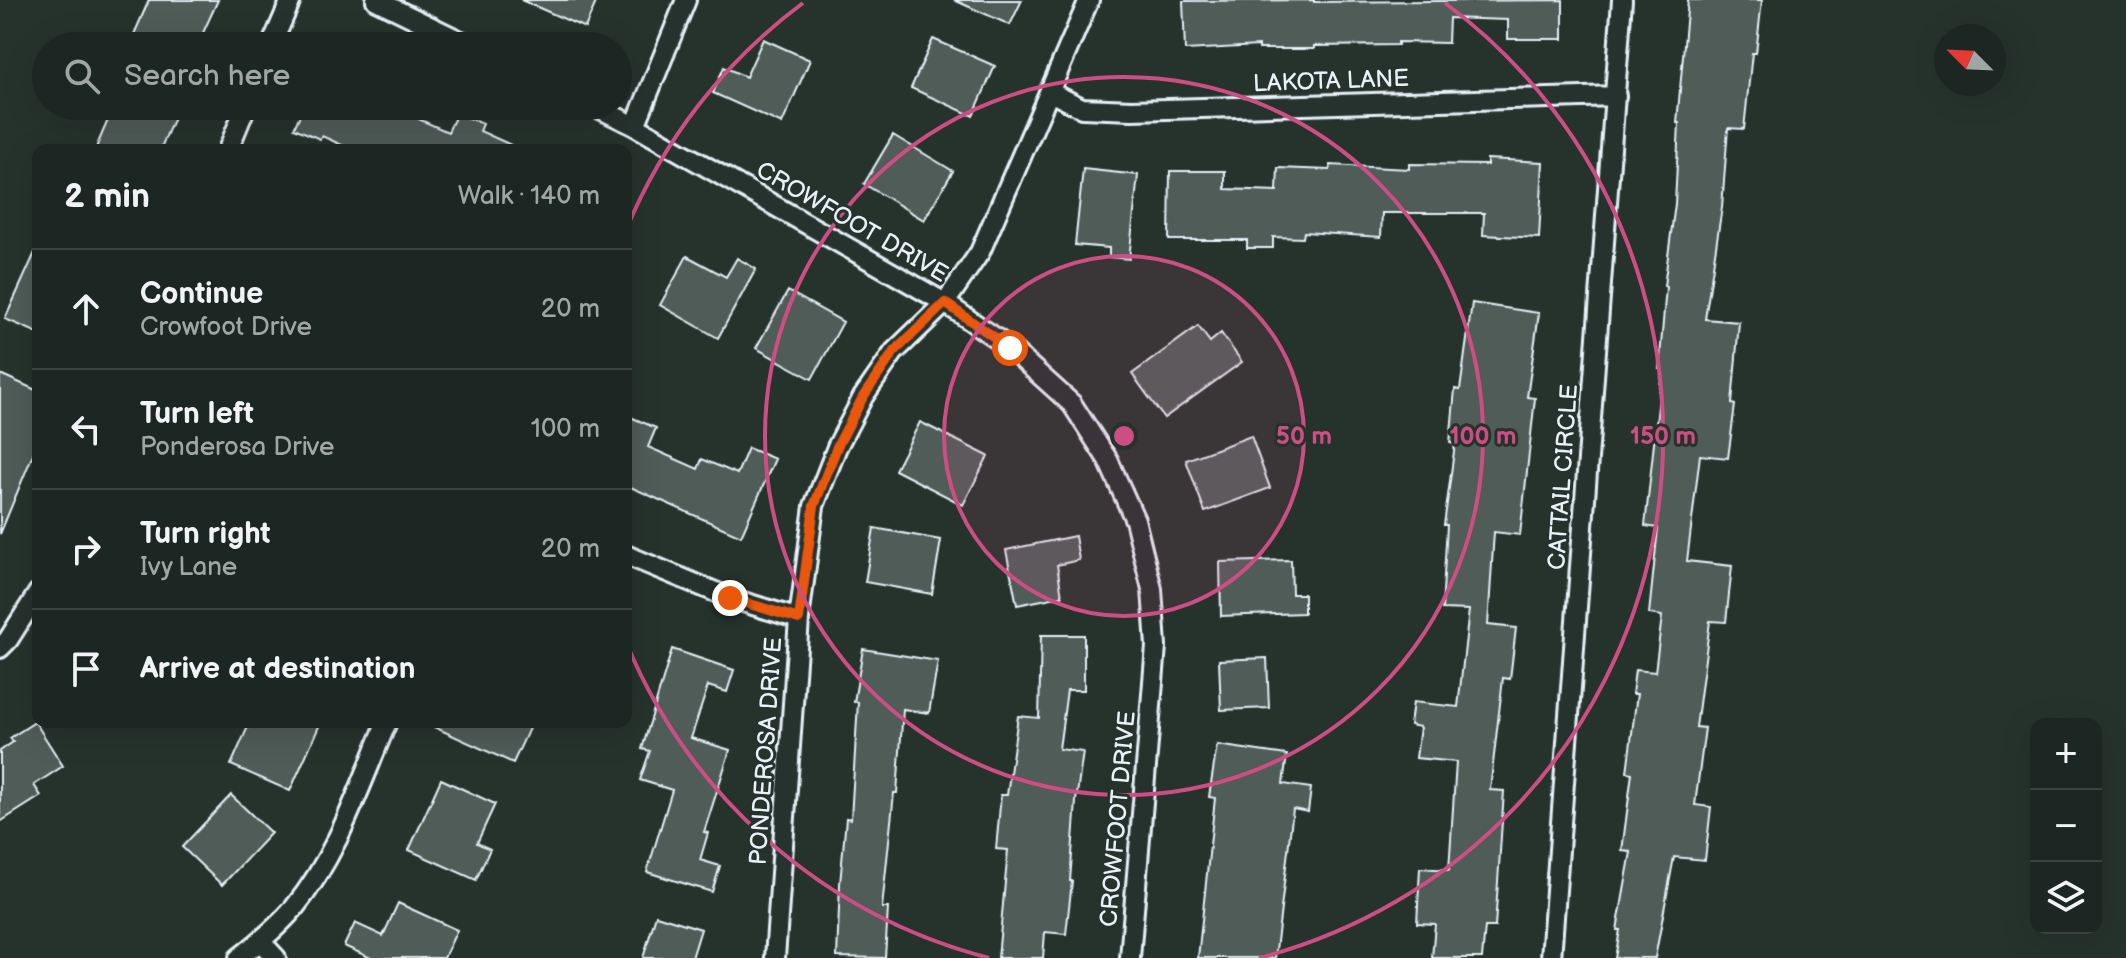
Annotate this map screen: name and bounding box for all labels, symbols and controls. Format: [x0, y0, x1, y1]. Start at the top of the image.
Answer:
north arrow [1934, 24, 2006, 96]
search box [32, 32, 632, 120]
icon: search [60, 54, 104, 98]
text: Search here [124, 58, 290, 94]
street label: LAKOTA LANE [1252, 64, 1410, 98]
street label: CROWFOOT DRIVE [751, 155, 953, 289]
text: 2 min [64, 176, 150, 217]
text: Walk · 140 m [458, 181, 600, 212]
text: Continue [140, 276, 263, 312]
icon: ahead [64, 287, 108, 331]
text: 20 m [541, 294, 600, 325]
text: Crowfoot Drive [140, 312, 312, 343]
route start [992, 330, 1028, 366]
street label: CATTAIL CIRCLE [1542, 383, 1584, 571]
text: Turn left [140, 396, 254, 432]
icon: left [64, 407, 108, 451]
text: 100 m [531, 414, 600, 445]
centre of rings [1110, 422, 1138, 450]
text: 50 m [1276, 422, 1332, 451]
text: 100 m [1450, 422, 1516, 451]
text: 150 m [1630, 422, 1696, 451]
text: Ponderosa Drive [140, 432, 334, 463]
text: Turn right [140, 516, 271, 552]
icon: right [64, 527, 108, 571]
text: 20 m [541, 534, 600, 565]
text: Ivy Lane [140, 552, 237, 583]
route end [712, 580, 748, 616]
street label: PONDEROSA DRIVE [744, 636, 788, 866]
icon: arrive [64, 647, 108, 691]
text: Arrive at destination [140, 651, 416, 687]
street label: CROWFOOT DRIVE [1094, 710, 1142, 928]
map controls [2030, 718, 2102, 934]
button: + [2030, 718, 2102, 790]
button: − [2030, 790, 2102, 862]
button: layers [2030, 862, 2102, 934]

